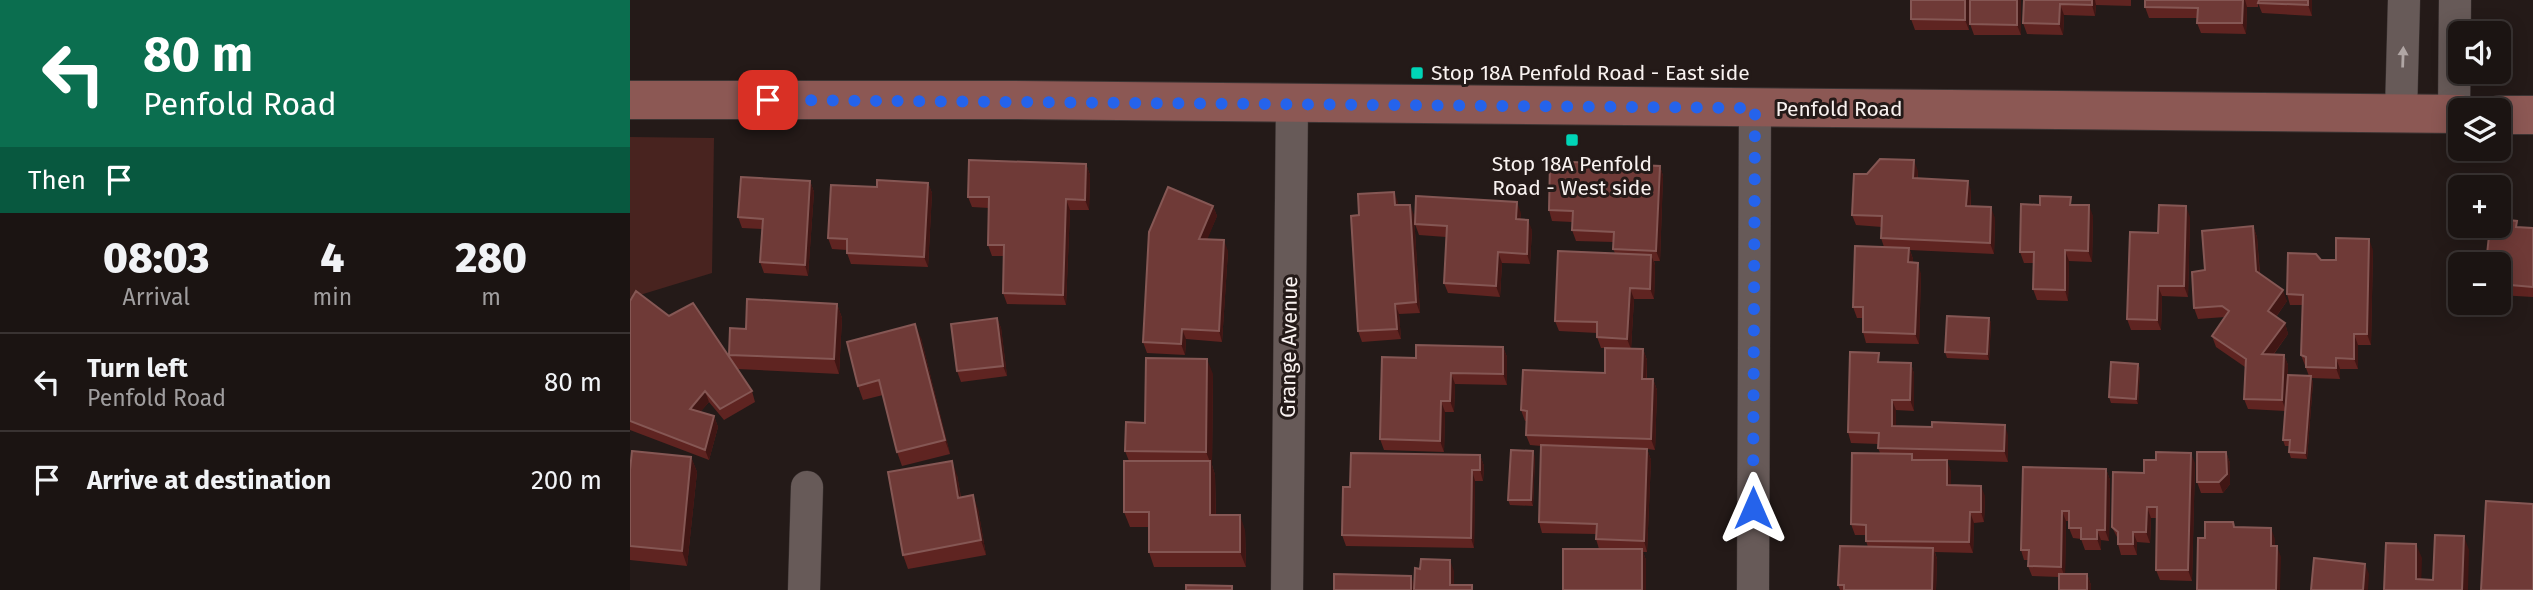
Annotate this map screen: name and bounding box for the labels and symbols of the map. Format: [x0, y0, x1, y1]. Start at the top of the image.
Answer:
one-way arrow [2398, 45, 2409, 67]
place label: Stop 18A Penfold Road - East side [1431, 60, 1750, 86]
marker: Stop 18A Penfold Road - East side [1409, 65, 1425, 81]
pin [738, 70, 798, 130]
street label: Penfold Road [1775, 96, 1903, 122]
marker: Stop 18A Penfold Road - West side [1564, 132, 1580, 148]
place label: Stop 18A Penfold Road - West side [1492, 151, 1652, 201]
street label: Grange Avenue [1275, 276, 1303, 418]
position arrow [1716, 471, 1790, 545]

